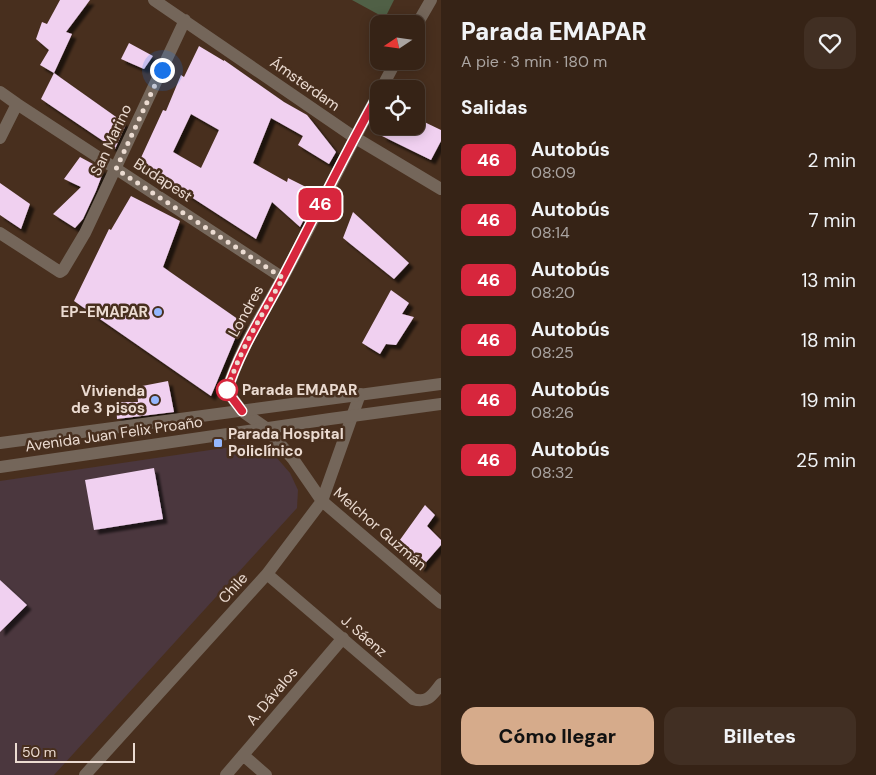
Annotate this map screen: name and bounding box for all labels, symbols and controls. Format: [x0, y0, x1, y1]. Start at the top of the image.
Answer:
north arrow [370, 15, 425, 70]
map controls [370, 15, 425, 135]
text: Parada EMAPAR [461, 16, 647, 47]
button: heart [804, 17, 856, 69]
text: A pie · 3 min · 180 m [461, 51, 607, 72]
street label: Ámsterdam [266, 53, 344, 115]
your location [150, 58, 175, 83]
button: locate [370, 80, 425, 135]
text: Salidas [461, 95, 528, 120]
street label: San Marino [86, 101, 136, 179]
text: Autobús [531, 137, 610, 162]
text: 46 [477, 148, 500, 172]
text: 2 min [808, 148, 856, 173]
street label: Budapest [130, 154, 196, 206]
text: 08:09 [531, 162, 576, 183]
line badge: 46 [298, 188, 342, 220]
text: 46 [308, 192, 332, 216]
text: Autobús [531, 197, 610, 222]
text: 46 [477, 208, 500, 232]
text: 7 min [808, 208, 856, 233]
text: 08:14 [531, 222, 570, 243]
text: Autobús [531, 257, 610, 282]
text: 46 [477, 268, 500, 292]
text: 13 min [801, 268, 856, 293]
street label: Londres [224, 282, 268, 340]
text: 08:20 [531, 282, 575, 303]
place label: EP-EMAPAR [61, 302, 148, 322]
marker: EP-EMAPAR [152, 306, 164, 318]
text: Autobús [531, 317, 610, 342]
text: 46 [477, 328, 500, 352]
text: 18 min [801, 328, 856, 353]
text: 08:25 [531, 342, 574, 363]
text: Autobús [531, 377, 610, 402]
marker: Parada EMAPAR [216, 379, 238, 401]
place label: Parada EMAPAR [242, 380, 357, 400]
place label: Vivienda de 3 pisos [71, 381, 145, 418]
text: 46 [477, 388, 500, 412]
text: 19 min [801, 388, 856, 413]
marker: Vivienda de 3 pisos [149, 394, 161, 406]
text: 08:26 [531, 402, 574, 423]
street label: Avenida Juan Felix Proaño [24, 412, 204, 456]
place label: Parada Hospital Policlínico [228, 424, 344, 461]
marker: Parada Hospital Policlínico [212, 437, 224, 449]
text: Autobús [531, 437, 610, 462]
text: 46 [477, 448, 500, 472]
text: 25 min [796, 448, 856, 473]
text: 08:32 [531, 462, 574, 483]
street label: Melchor Guzmán [329, 483, 431, 575]
street label: Chile [214, 568, 252, 608]
street label: J. Sáenz [337, 610, 391, 662]
street label: A. Dávalos [242, 663, 302, 729]
button: Cómo llegar [461, 707, 654, 765]
button: Billetes [664, 707, 856, 765]
scale bar [15, 740, 135, 763]
text: 50 m [22, 743, 56, 761]

